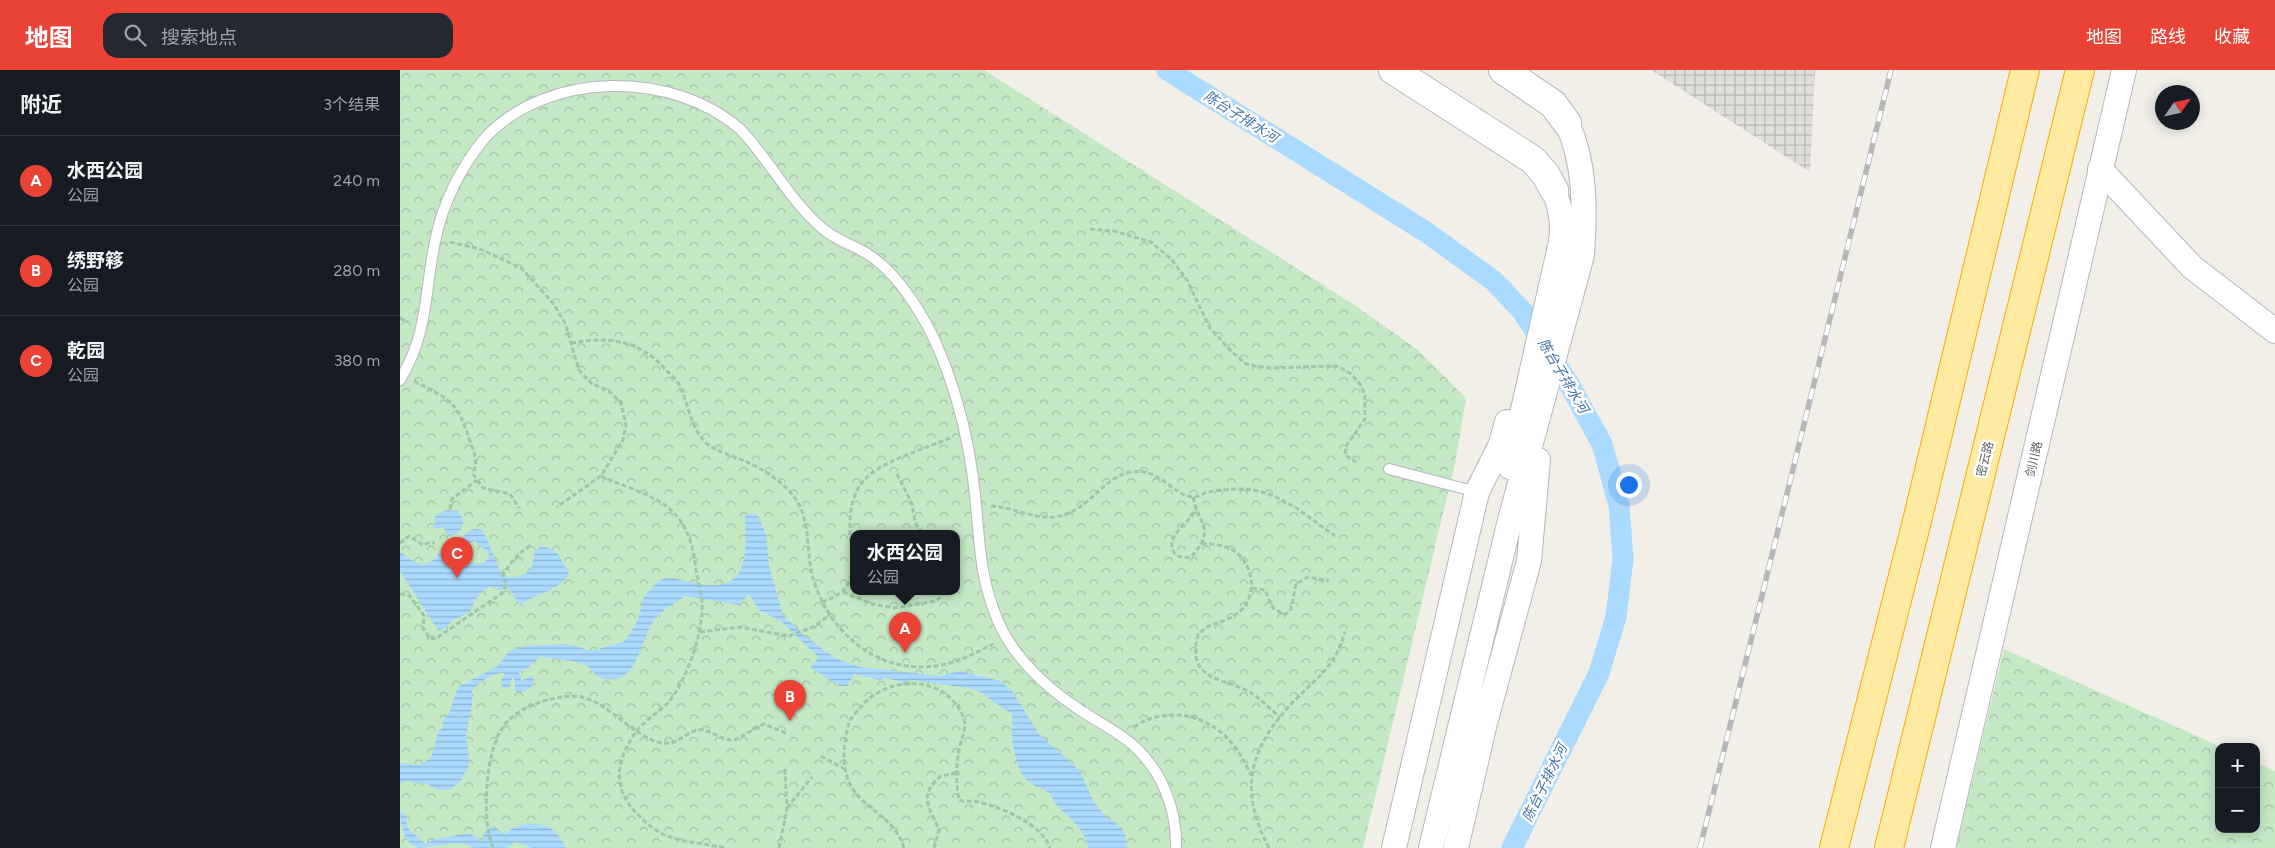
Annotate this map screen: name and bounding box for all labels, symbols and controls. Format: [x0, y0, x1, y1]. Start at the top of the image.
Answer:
search box [103, 13, 453, 58]
icon: search [121, 21, 149, 49]
text: 地图 [25, 23, 73, 52]
text: 搜索地点 [161, 26, 237, 49]
text: 地图 [2086, 26, 2122, 48]
text: 路线 [2150, 26, 2186, 48]
text: 收藏 [2214, 26, 2250, 48]
north arrow [2155, 85, 2200, 130]
water label: 陈台子排水河 [1201, 88, 1284, 148]
text: 附近 [20, 92, 62, 117]
text: 3个结果 [323, 95, 380, 114]
text: 水西公园 [67, 159, 143, 182]
text: A [30, 171, 42, 190]
text: 240 m [333, 171, 380, 190]
text: 公园 [67, 186, 99, 205]
text: 绣野簃 [67, 249, 124, 272]
text: B [31, 261, 41, 280]
text: 280 m [333, 261, 380, 280]
text: 公园 [67, 276, 99, 295]
water label: 陈台子排水河 [1534, 336, 1593, 419]
text: 乾园 [67, 339, 105, 362]
text: C [30, 351, 42, 370]
text: 380 m [334, 351, 380, 370]
text: 公园 [67, 366, 99, 385]
street label: 密云路 [1974, 440, 1996, 478]
street label: 剑川路 [2023, 440, 2045, 478]
your location [1616, 472, 1642, 498]
popup [850, 530, 960, 595]
pin: C [441, 537, 473, 578]
text: 水西公园 [867, 541, 943, 564]
text: 公园 [867, 568, 899, 587]
pin: A [889, 612, 921, 653]
pin: B [774, 680, 806, 721]
water label: 陈台子排水河 [1519, 739, 1572, 824]
map controls [2215, 743, 2260, 833]
button: + [2215, 743, 2260, 788]
button: − [2215, 788, 2260, 833]

